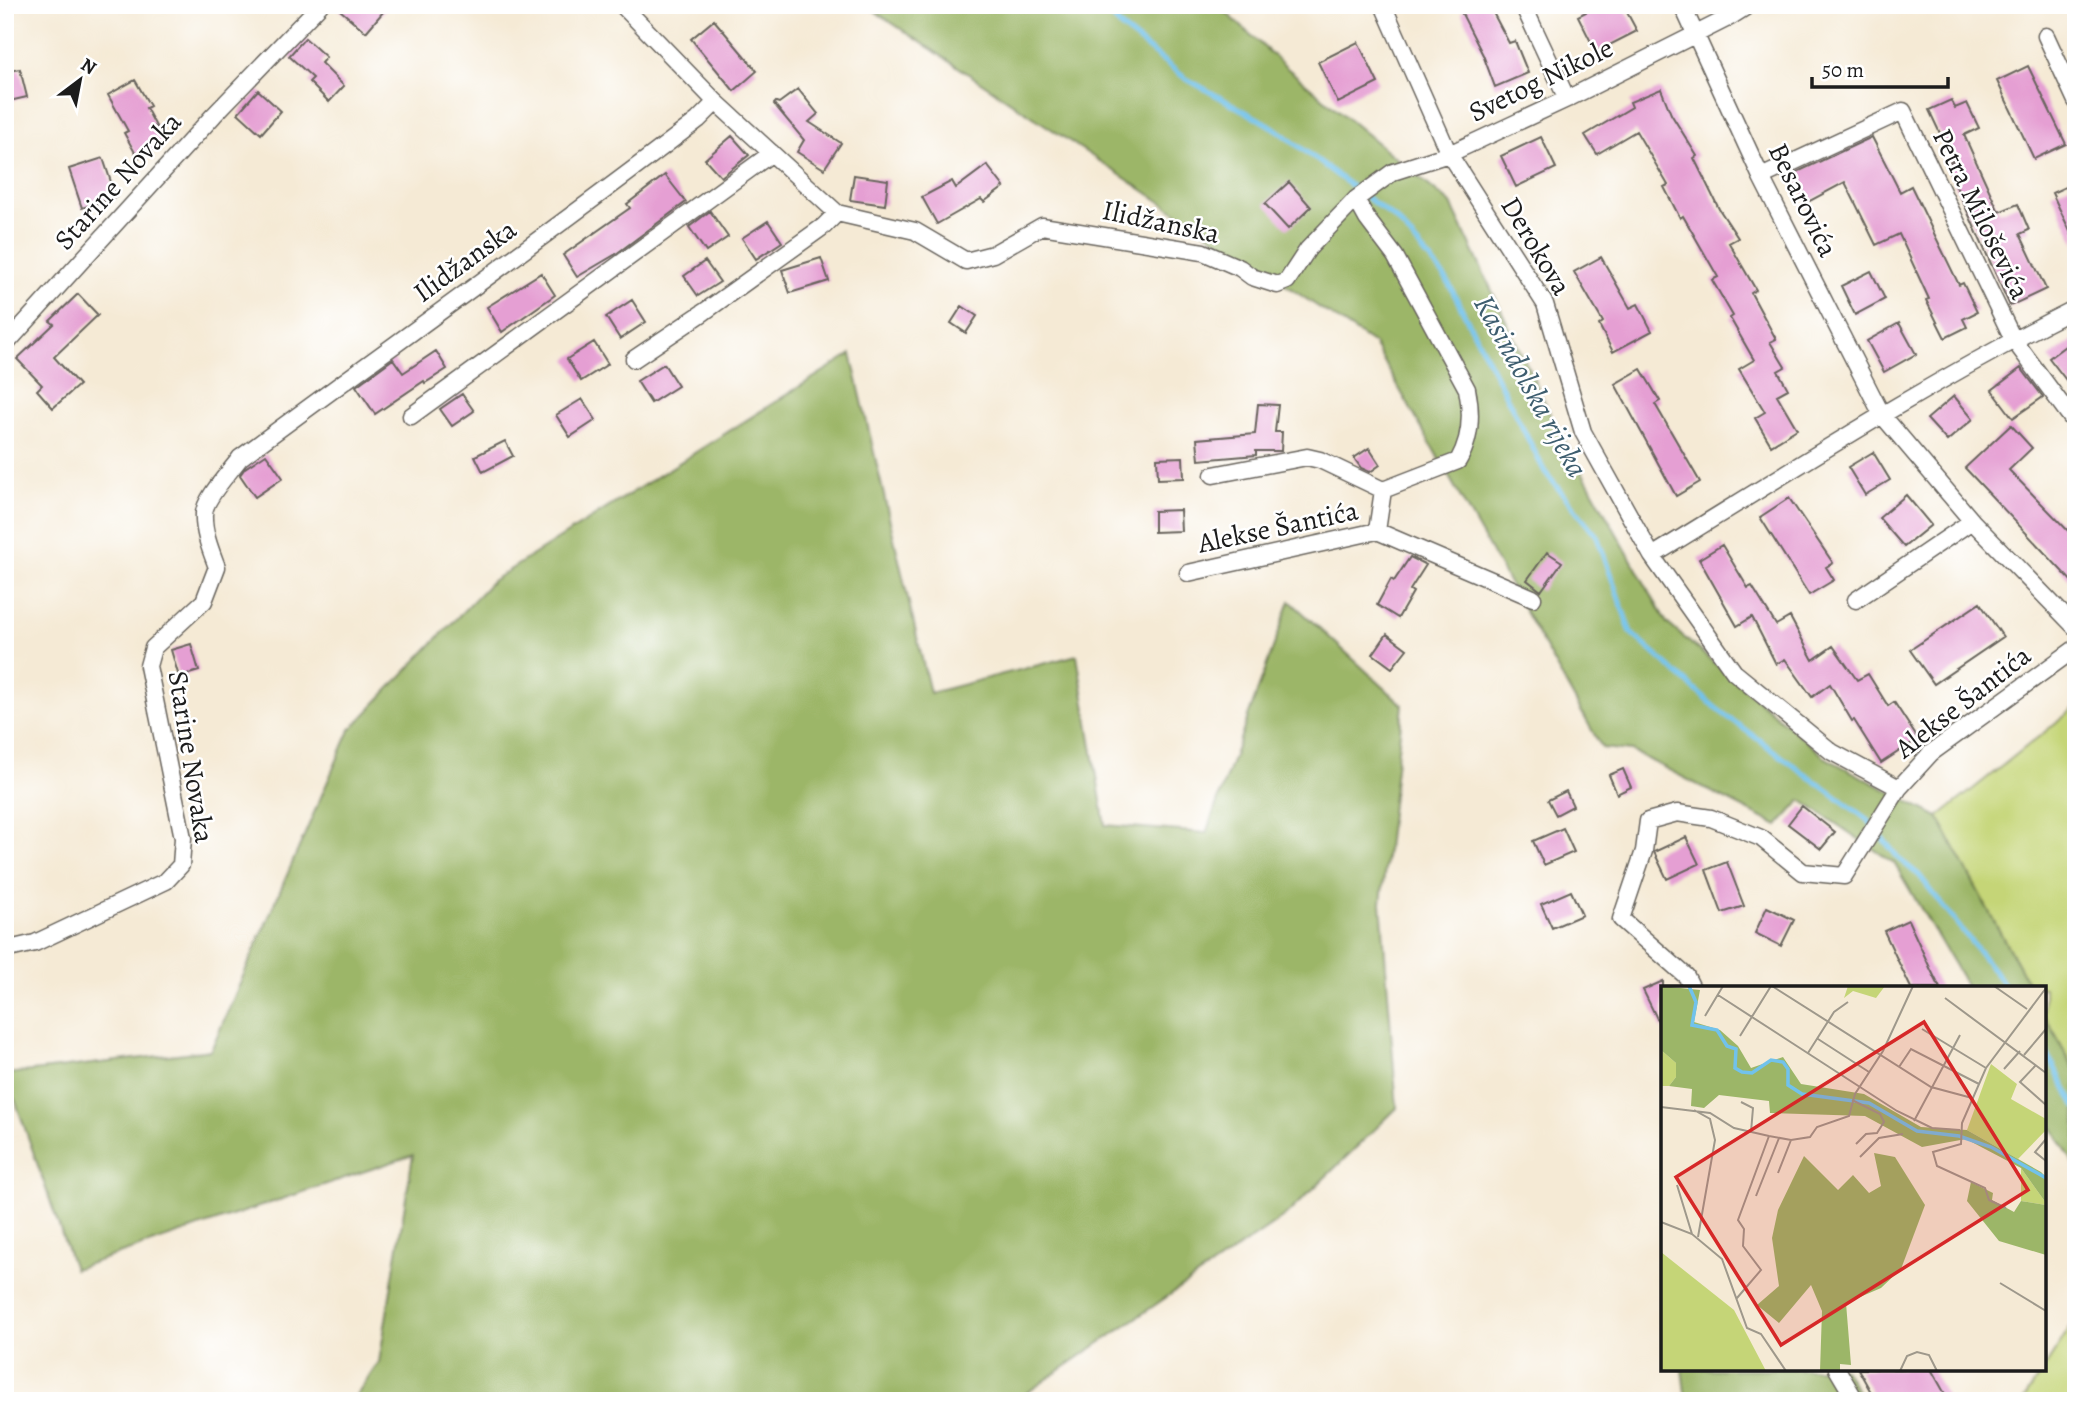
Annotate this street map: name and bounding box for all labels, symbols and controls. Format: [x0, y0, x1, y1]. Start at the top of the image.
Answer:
street label: Svetog Nikole [1463, 29, 1619, 131]
north arrow [46, 46, 116, 116]
scale bar [1812, 46, 1948, 90]
text: N [76, 52, 101, 81]
text: 50 m [1822, 56, 1864, 84]
street label: Starine Novaka [46, 104, 190, 258]
street label: Petra Miloševića [1923, 122, 2039, 306]
street label: Besarovića [1759, 137, 1847, 263]
street label: Derokova [1492, 190, 1580, 302]
street label: Ilidžanska [1099, 191, 1223, 253]
street label: Ilidžanska [406, 211, 524, 311]
water label: Kasindolska rijeka [1464, 288, 1598, 484]
street label: Alekse Šantića [1193, 491, 1362, 563]
street label: Alekse Šantića [1886, 637, 2039, 768]
street label: Starine Novaka [159, 668, 223, 846]
inset map [1661, 986, 2046, 1371]

